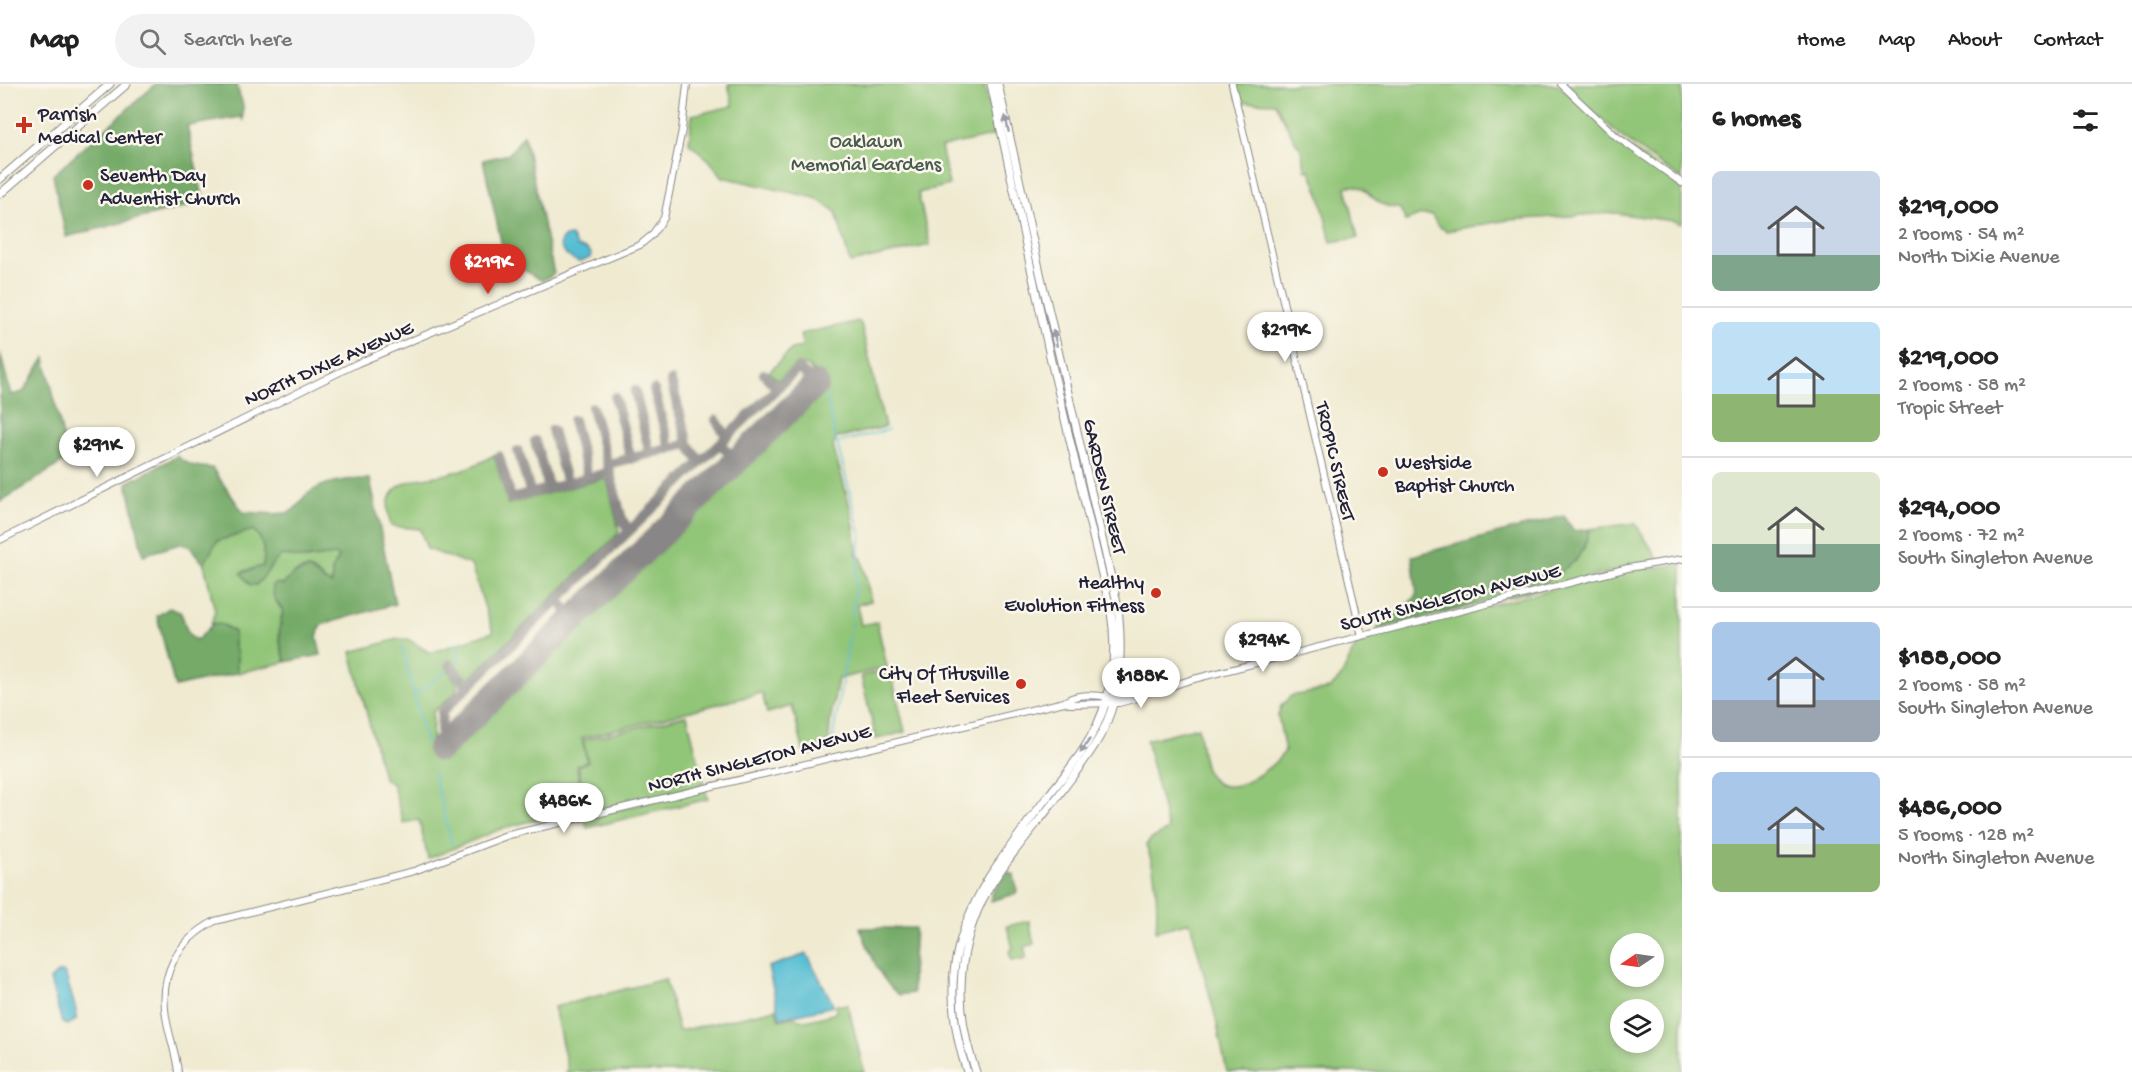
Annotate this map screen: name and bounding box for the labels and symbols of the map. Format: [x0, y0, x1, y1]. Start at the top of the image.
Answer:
place label: Parrish Medical Center [37, 105, 163, 151]
one-way arrow [1002, 114, 1011, 133]
marker: Parrish Medical Center [15, 116, 33, 134]
park label: Oaklawn Memorial Gardens [791, 132, 942, 178]
place label: Seventh Day Adventist Church [100, 166, 241, 212]
marker: Seventh Day Adventist Church [81, 178, 95, 192]
pin: $219K [446, 244, 530, 295]
pin: $219K [1243, 312, 1327, 363]
street label: NORTH DIXIE AVENUE [241, 317, 419, 413]
one-way arrow [1050, 328, 1059, 347]
street label: TROPIC STREET [1308, 399, 1359, 525]
street label: GARDEN STREET [1076, 417, 1130, 558]
pin: $291K [55, 427, 139, 478]
place label: Westside Baptist Church [1394, 453, 1515, 499]
marker: Westside Baptist Church [1376, 465, 1390, 479]
street label: SOUTH SINGLETON AVENUE [1338, 561, 1565, 638]
place label: Healthy Evolution Fitness [1004, 573, 1145, 619]
marker: Healthy Evolution Fitness [1149, 586, 1163, 600]
pin: $294K [1221, 622, 1305, 673]
pin: $188K [1099, 658, 1183, 709]
place label: City Of Titusville Fleet Services [879, 664, 1010, 710]
marker: City Of Titusville Fleet Services [1014, 677, 1028, 691]
street label: NORTH SINGLETON AVENUE [646, 721, 875, 799]
one-way arrow [1079, 738, 1091, 754]
pin: $486K [522, 783, 606, 834]
north arrow [1610, 933, 1664, 987]

